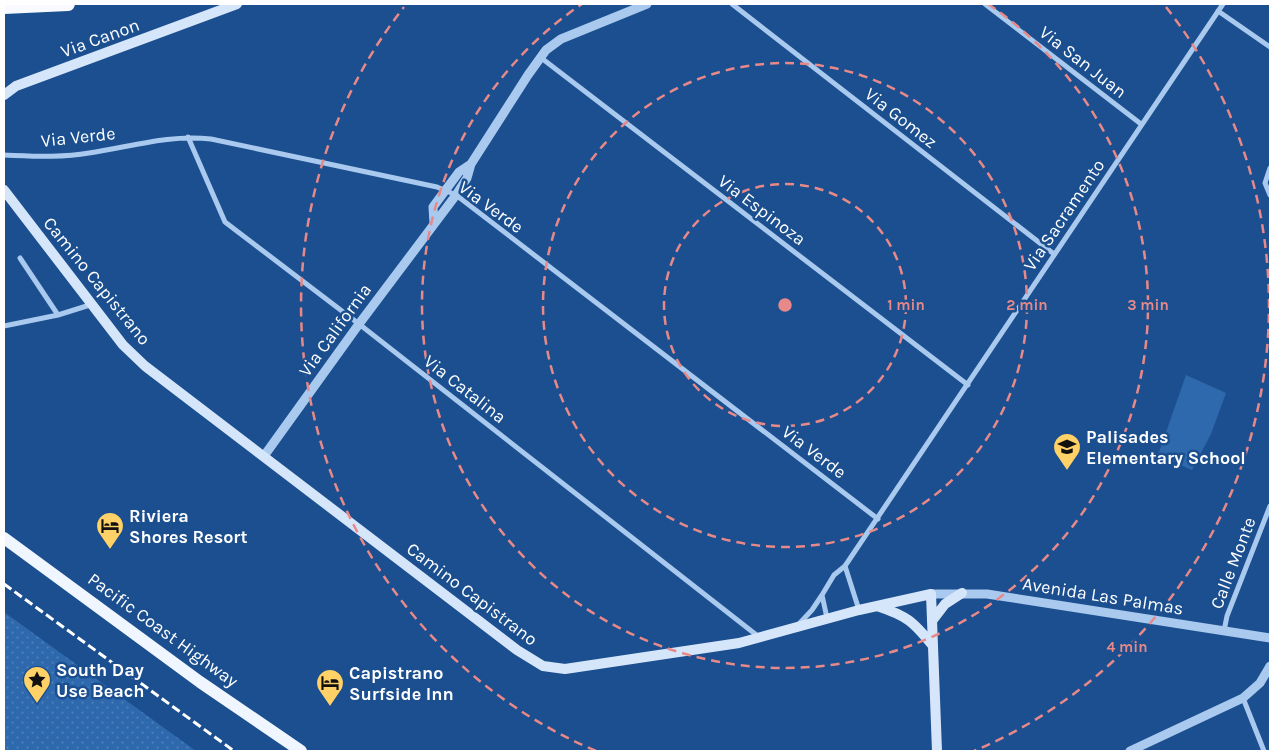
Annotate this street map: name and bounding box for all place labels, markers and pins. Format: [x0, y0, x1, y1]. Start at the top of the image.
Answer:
centre of rings [776, 296, 794, 314]
place label: Palisades Elementary School [1086, 426, 1246, 469]
school or university icon: Palisades Elementary School [1052, 432, 1082, 471]
place label: Riviera Shores Resort [129, 505, 248, 548]
hotel icon: Riviera Shores Resort [95, 511, 125, 550]
place label: South Day Use Beach [56, 659, 145, 702]
place label: Capistrano Surfside Inn [349, 662, 454, 705]
place icon: South Day Use Beach [22, 665, 52, 704]
hotel icon: Capistrano Surfside Inn [315, 668, 345, 707]

